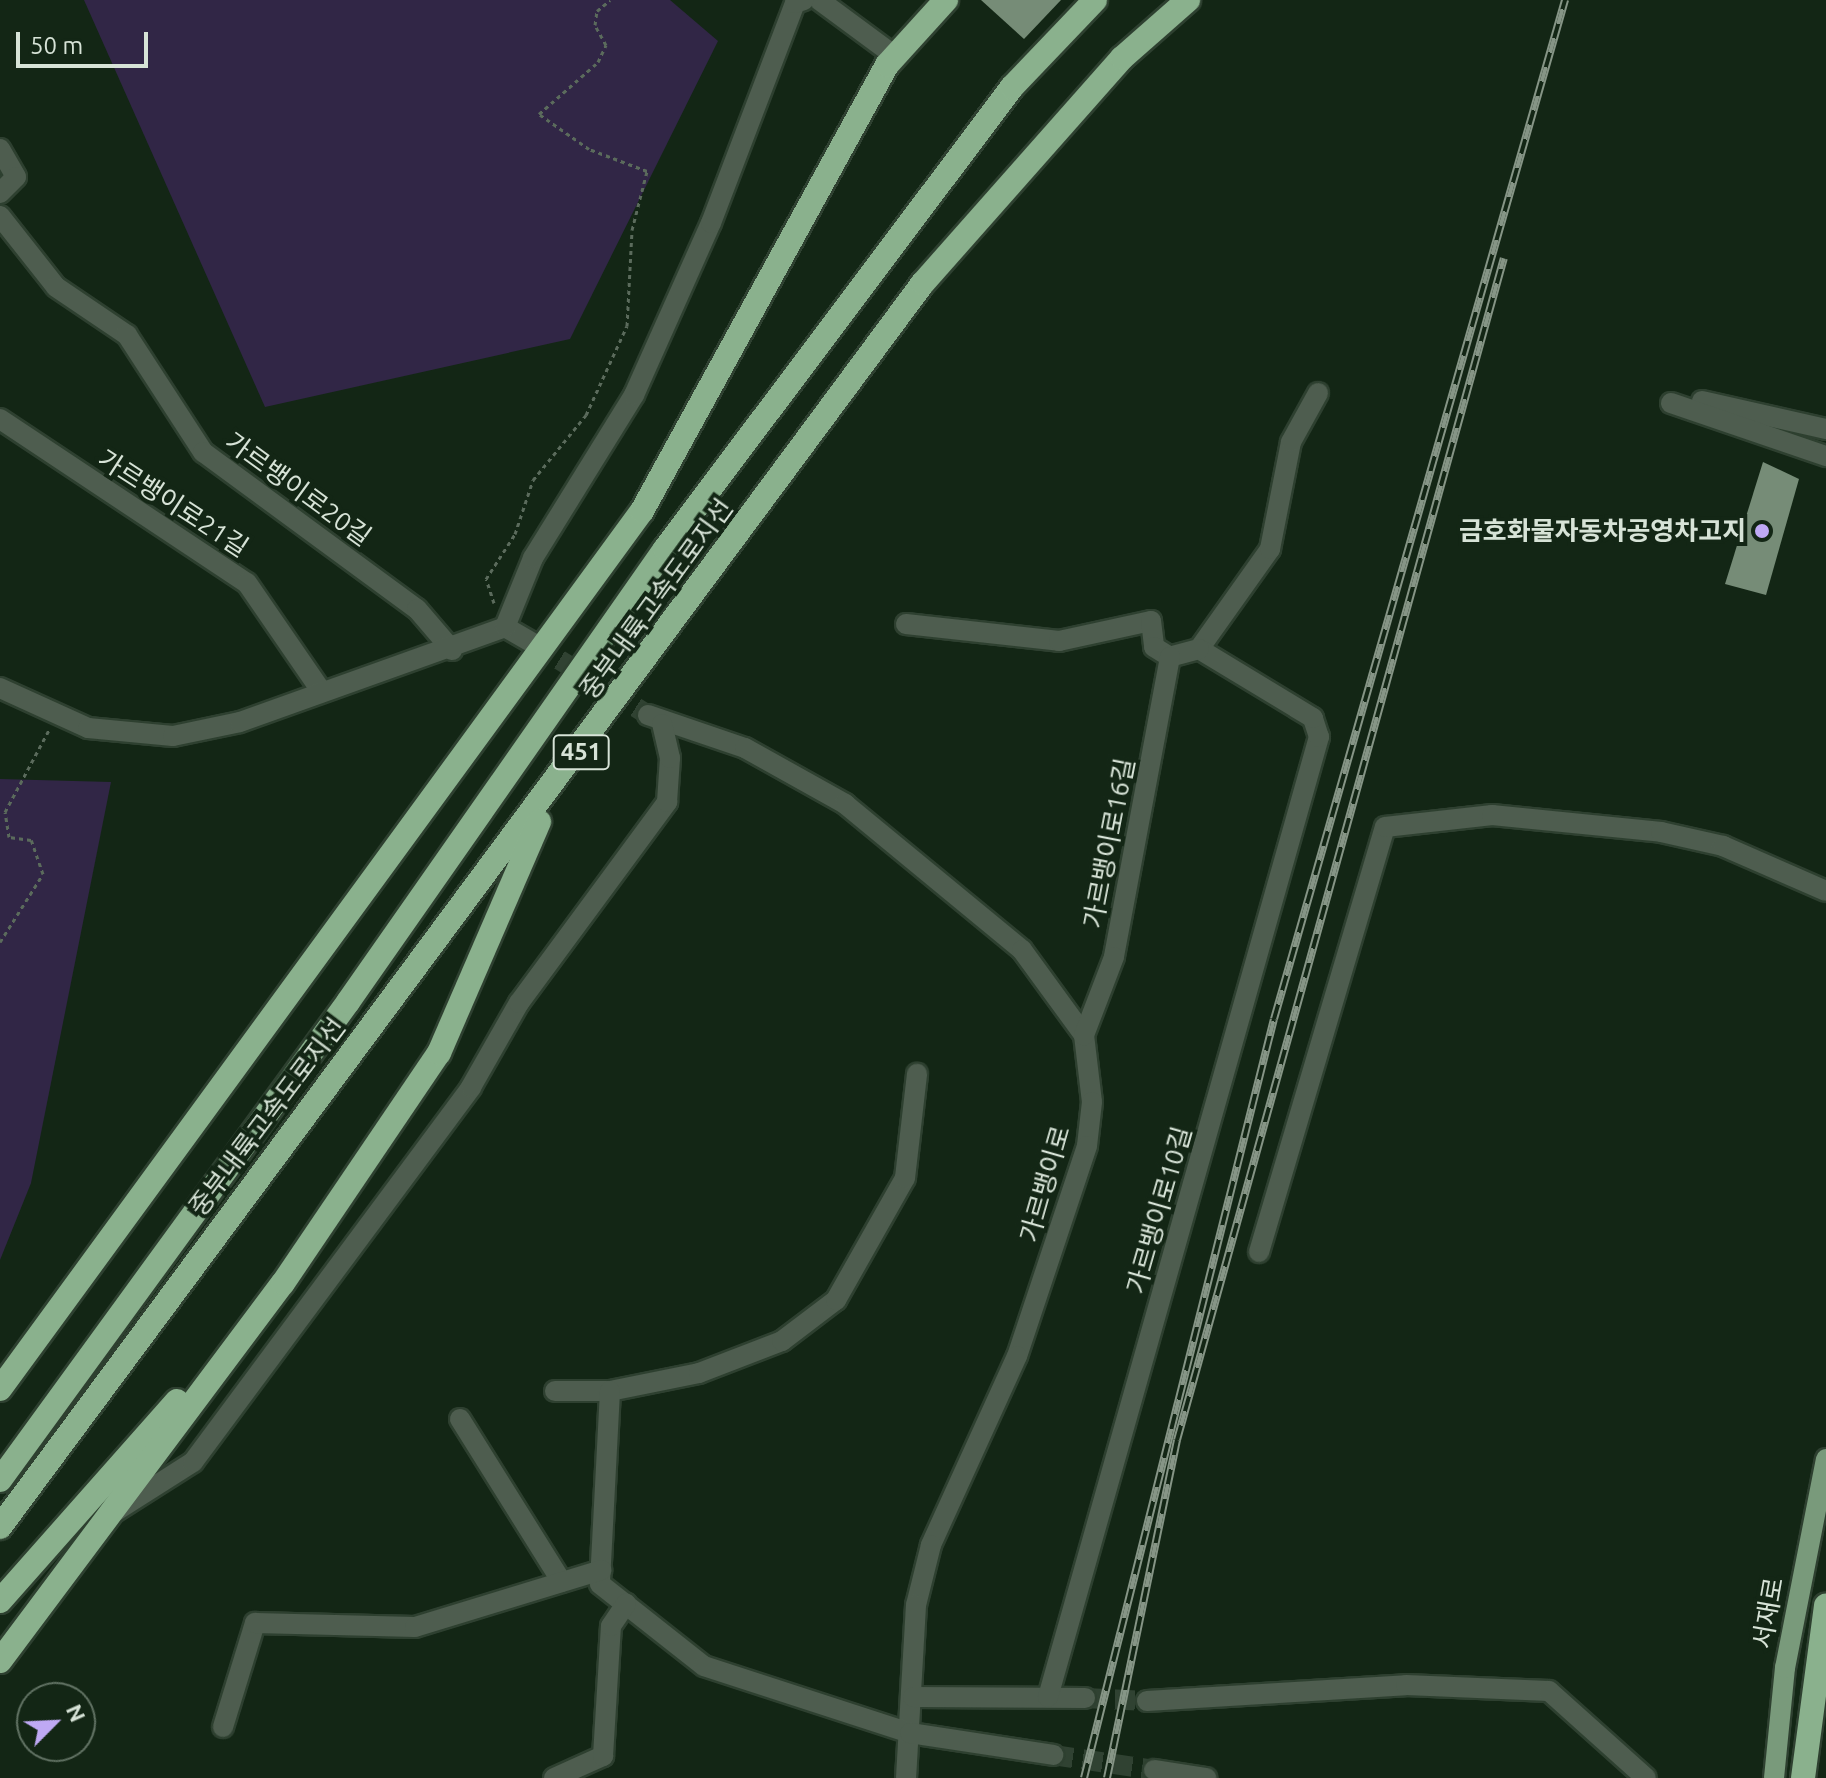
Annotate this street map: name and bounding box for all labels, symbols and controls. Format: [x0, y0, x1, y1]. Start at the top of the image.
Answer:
scale bar [20, 16, 152, 66]
text: 50 m [30, 32, 83, 59]
street label: 가르뱅이로20길 [219, 426, 377, 552]
street label: 가르뱅이로21길 [92, 443, 254, 563]
street label: 중부내륙고속도로지선 [573, 493, 739, 705]
place label: 금호화물자동차공영차고지 [1459, 515, 1746, 547]
marker: 금호화물자동차공영차고지 [1753, 522, 1771, 540]
road number: 451 [551, 732, 611, 772]
street label: 가르뱅이로16길 [1077, 755, 1141, 931]
street label: 중부내륙고속도로지선 [183, 1012, 351, 1222]
street label: 가르뱅이로 [1014, 1122, 1076, 1246]
street label: 가르뱅이로10길 [1120, 1123, 1198, 1297]
street label: 서재로 [1746, 1575, 1790, 1651]
north arrow [16, 1682, 96, 1762]
text: N [62, 1700, 91, 1725]

